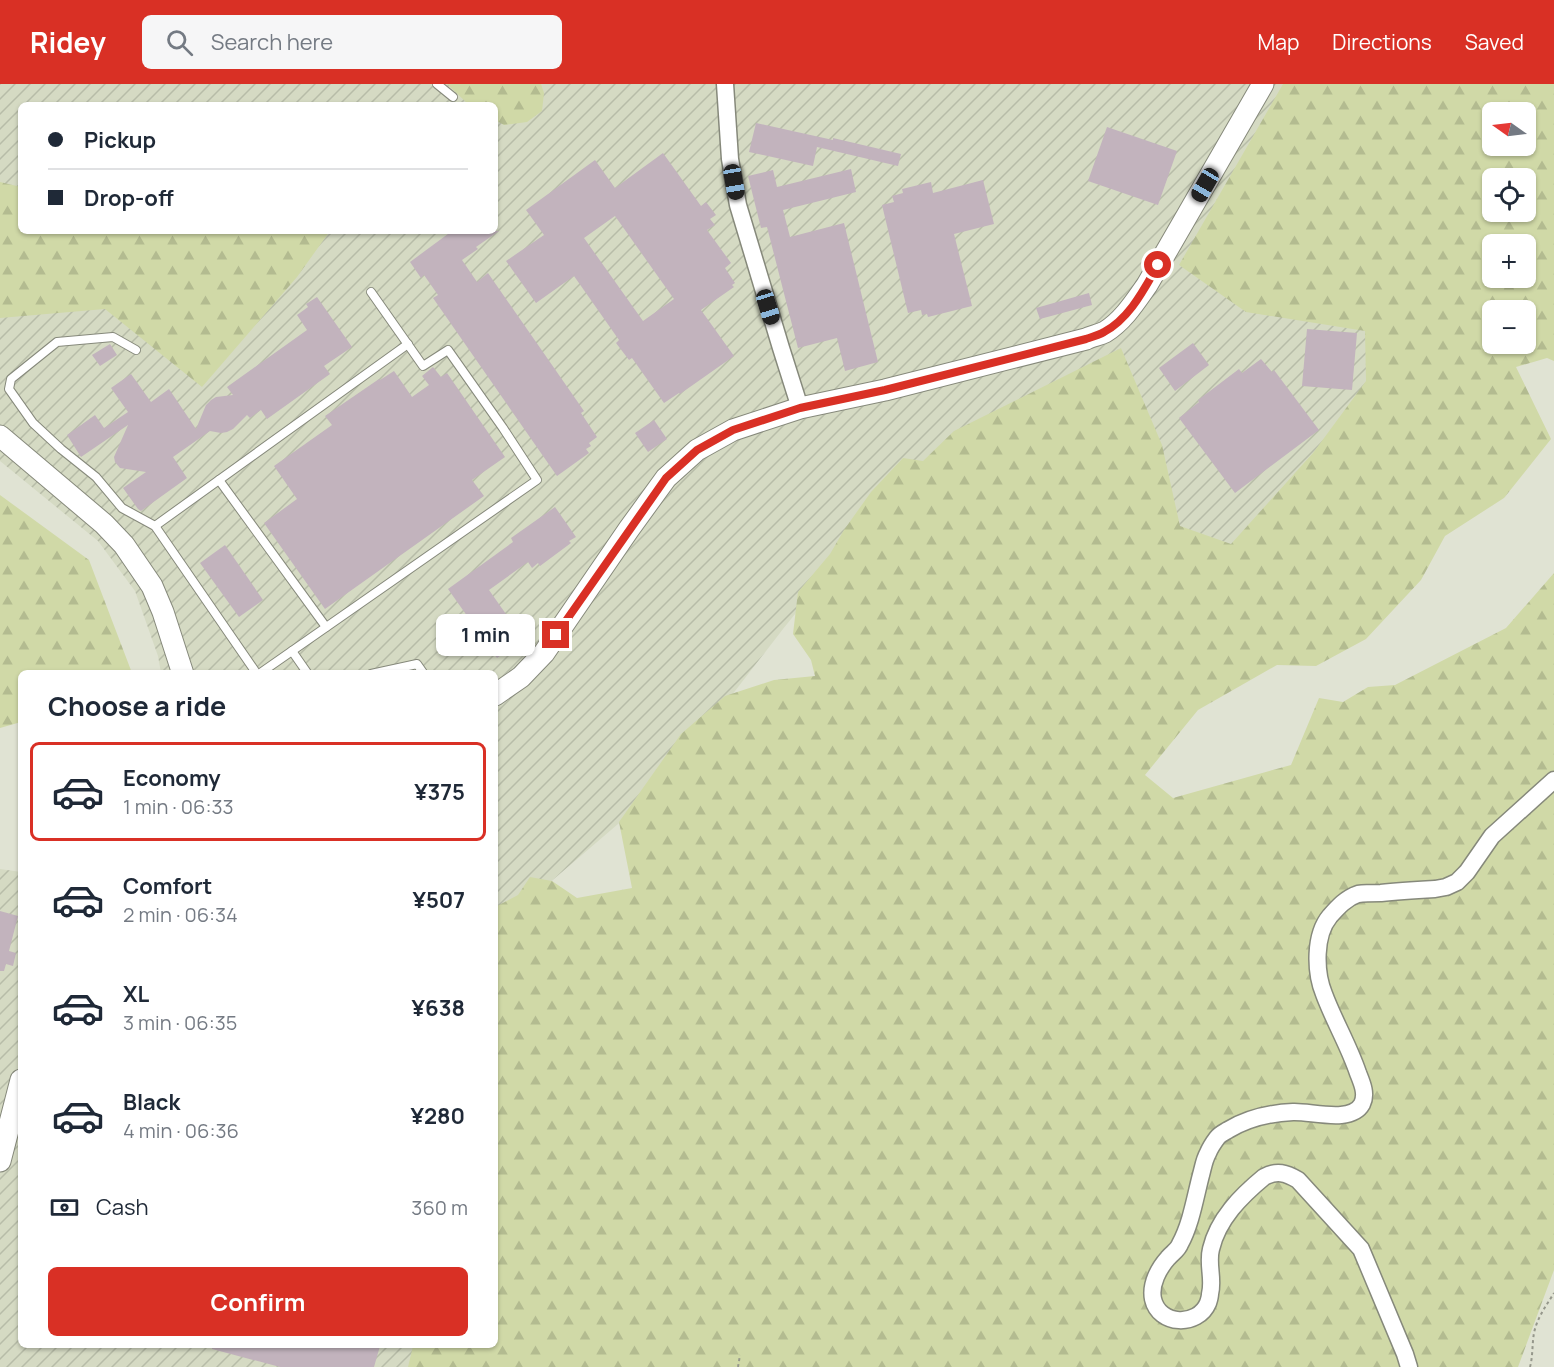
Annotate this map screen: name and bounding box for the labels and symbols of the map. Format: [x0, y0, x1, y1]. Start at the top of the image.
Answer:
north arrow [1482, 102, 1536, 156]
car [722, 163, 746, 201]
car [1188, 165, 1222, 205]
route start [1144, 251, 1171, 278]
car [754, 287, 782, 327]
callout: 1 min [436, 614, 535, 656]
route end [542, 621, 569, 648]

